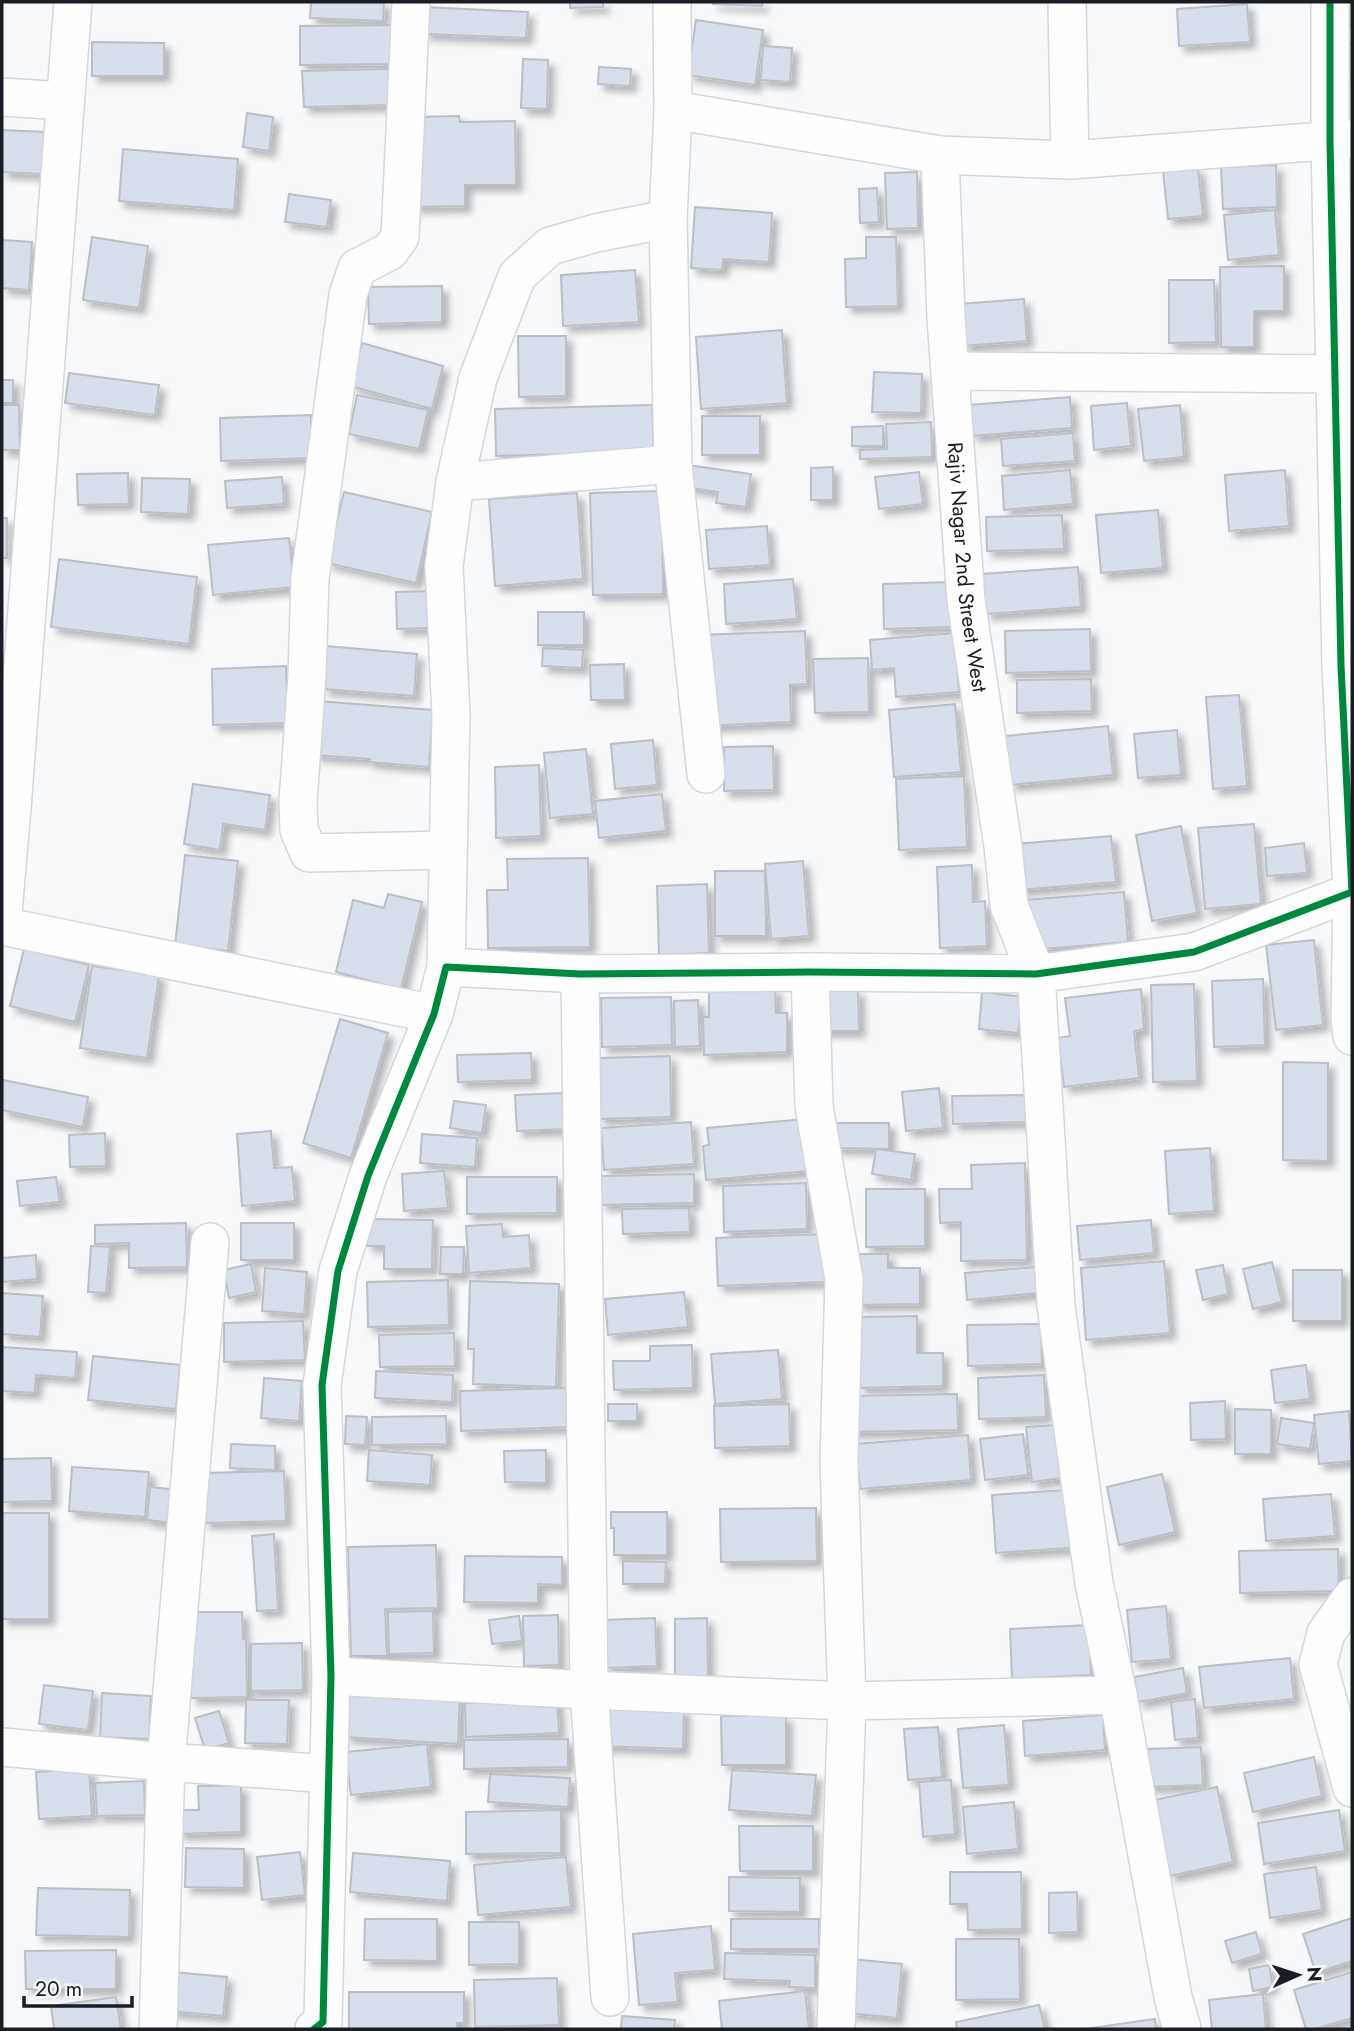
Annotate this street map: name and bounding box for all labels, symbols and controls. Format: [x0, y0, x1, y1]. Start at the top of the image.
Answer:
street label: Rajiv Nagar 2nd Street West [940, 441, 995, 694]
north arrow [1263, 1940, 1333, 2010]
scale bar [24, 1965, 133, 2009]
text: N [1301, 1966, 1328, 1982]
text: 20 m [35, 1974, 82, 2004]

